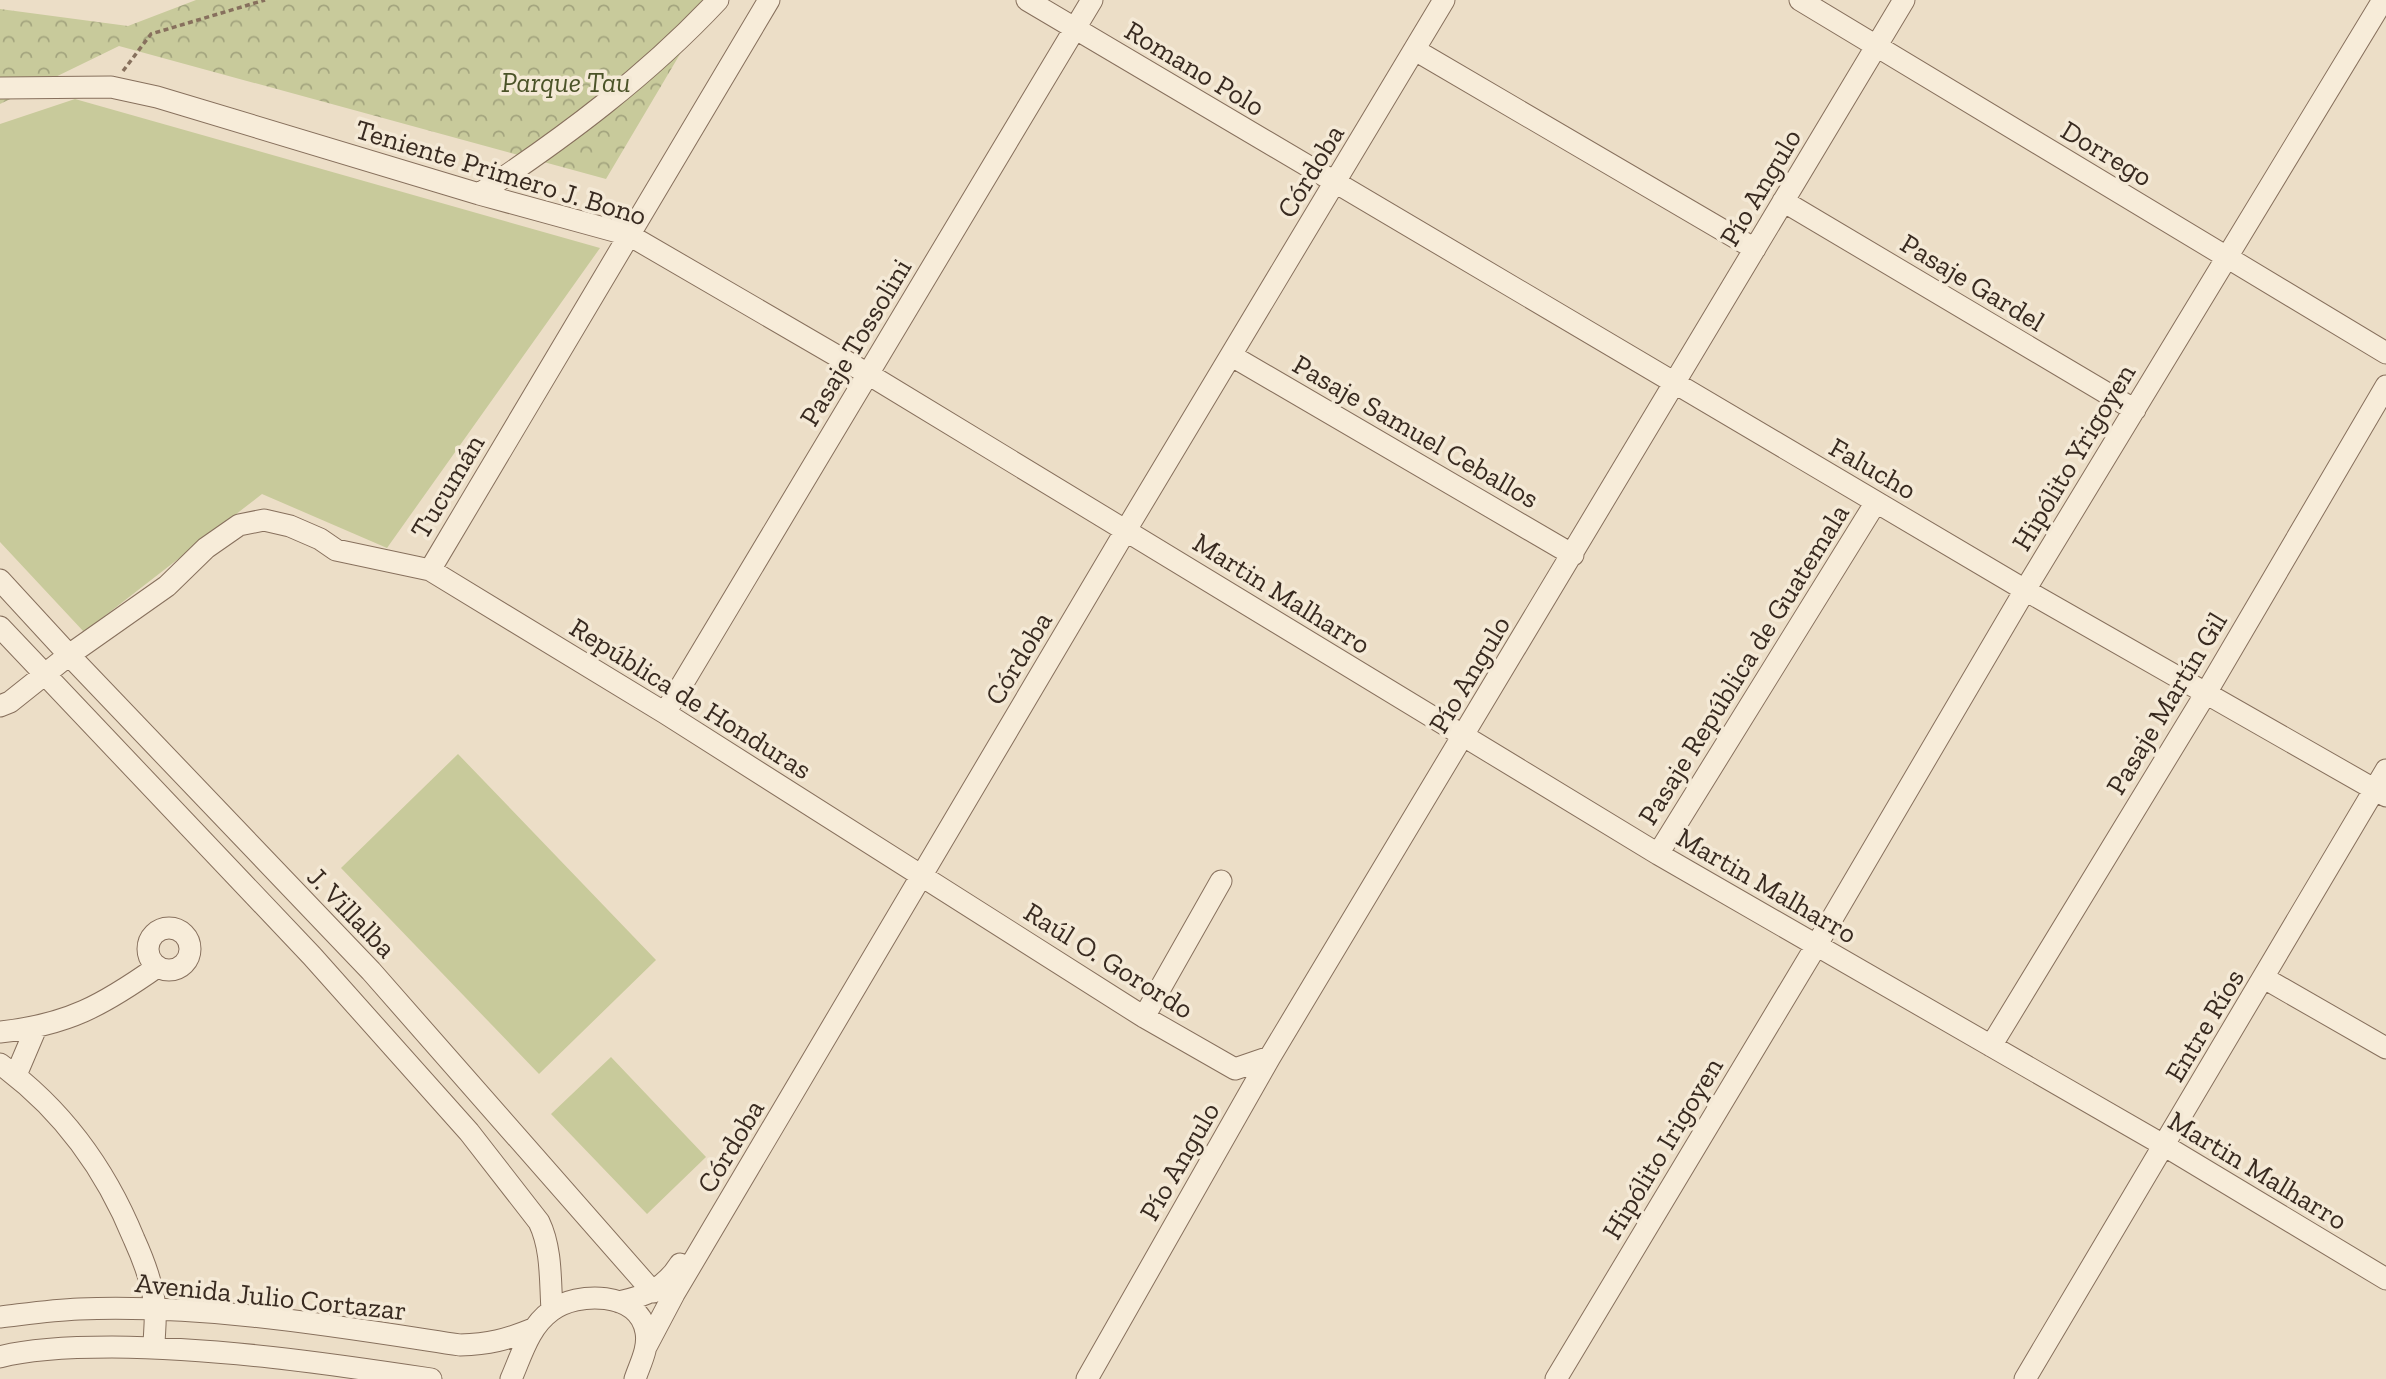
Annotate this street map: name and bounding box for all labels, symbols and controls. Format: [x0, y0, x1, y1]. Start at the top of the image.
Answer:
street label: Romano Polo [1119, 14, 1271, 123]
park label: Parque Tau [501, 66, 631, 99]
street label: Teniente Primero J. Bono [351, 112, 650, 232]
street label: Dorrego [2055, 113, 2158, 193]
street label: Córdoba [1270, 118, 1351, 224]
street label: Pío Angulo [1713, 123, 1808, 252]
street label: Pasaje Gardel [1895, 226, 2051, 338]
street label: Pasaje Tossolini [793, 252, 918, 432]
street label: Pasaje Samuel Ceballos [1287, 348, 1545, 515]
street label: Hipólito Yrigoyen [2005, 358, 2142, 557]
street label: Tucumán [404, 428, 491, 544]
street label: Falucho [1823, 430, 1922, 506]
street label: Pasaje República de Guatemala [1631, 497, 1856, 831]
street label: Martin Malharro [1187, 526, 1376, 661]
street label: Córdoba [978, 605, 1059, 711]
street label: Pasaje Martín Gil [2099, 606, 2234, 800]
street label: Pío Angulo [1422, 610, 1517, 739]
street label: República de Honduras [564, 611, 818, 786]
street label: Martin Malharro [1671, 820, 1863, 950]
street label: J. Villalba [300, 860, 403, 965]
street label: Raúl O. Gorordo [1018, 895, 1200, 1026]
street label: Entre Ríos [2158, 963, 2251, 1088]
street label: Hipólito Irigoyen [1595, 1051, 1730, 1245]
street label: Córdoba [690, 1093, 771, 1199]
street label: Pío Angulo [1132, 1096, 1226, 1226]
street label: Martin Malharro [2162, 1104, 2353, 1237]
street label: Avenida Julio Cortazar [134, 1266, 408, 1327]

